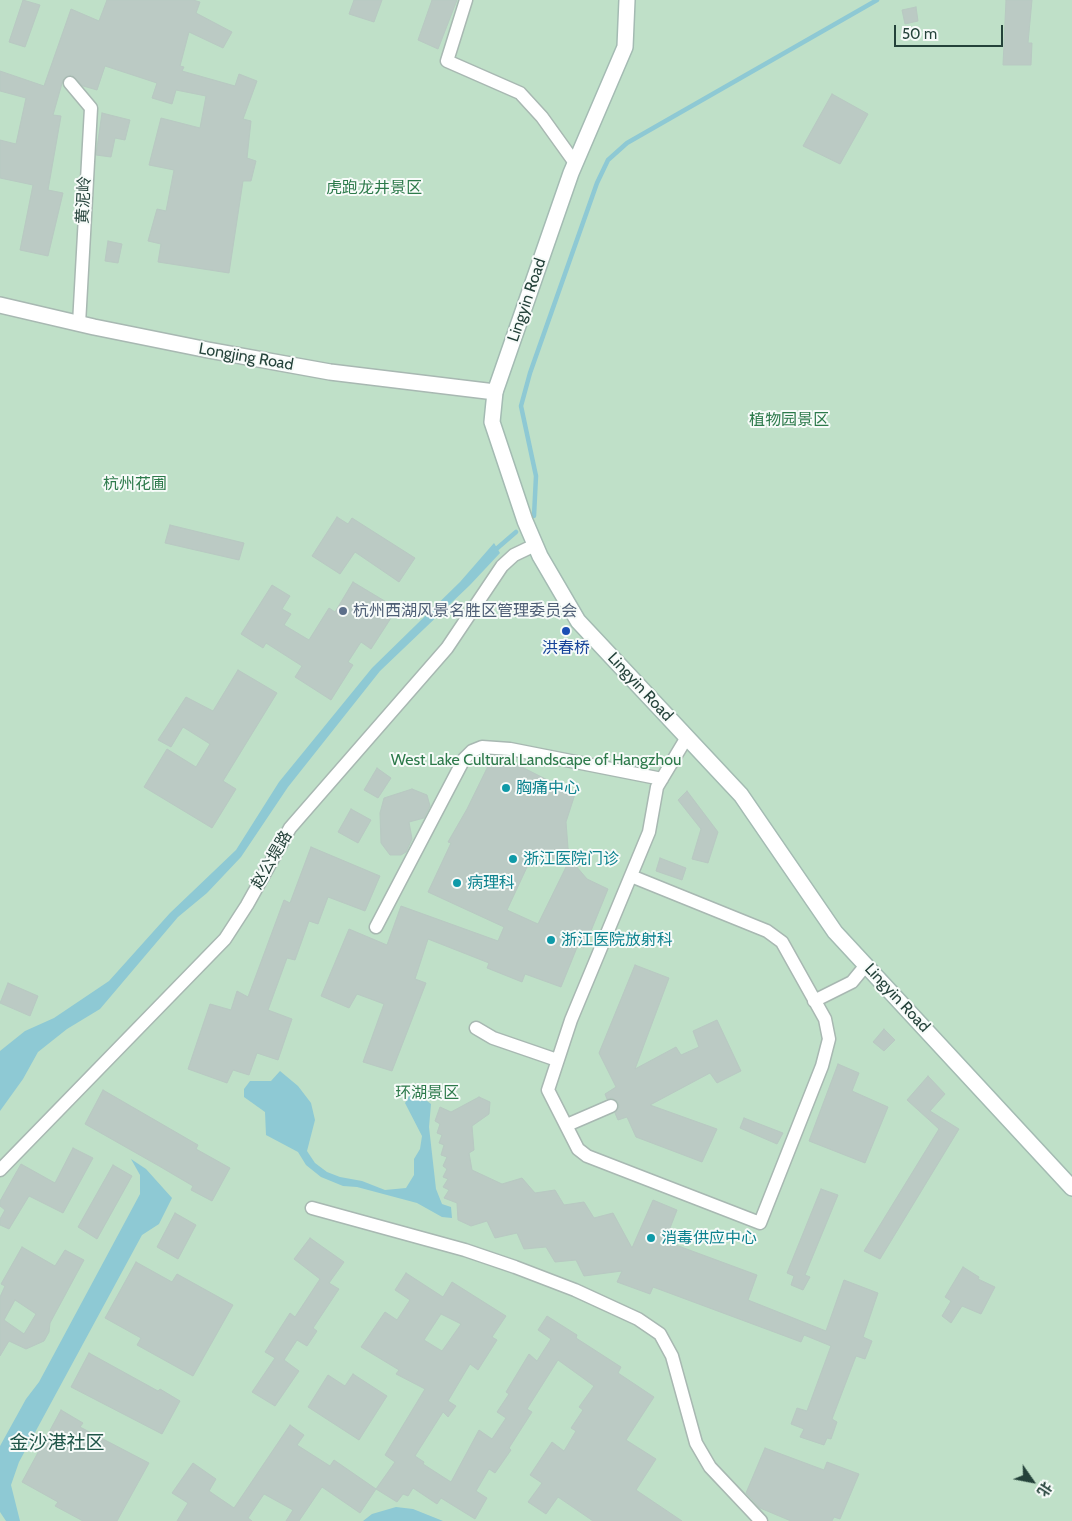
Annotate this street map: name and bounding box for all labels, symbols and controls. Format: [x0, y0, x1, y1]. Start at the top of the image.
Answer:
scale bar [897, 15, 1006, 47]
text: 50 m [902, 25, 937, 43]
street label: 黄泥岭 [73, 176, 95, 224]
park label: 虎跑龙井景区 [326, 178, 422, 198]
street label: Lingyin Road [504, 256, 550, 344]
street label: Longjing Road [197, 339, 295, 375]
park label: 植物园景区 [749, 410, 829, 430]
park label: 杭州花圃 [103, 474, 167, 494]
place label: 杭州西湖风景名胜区管理委员会 [353, 601, 577, 621]
marker: 杭州西湖风景名胜区管理委员会 [337, 605, 349, 617]
marker: 洪春桥 [560, 625, 572, 637]
place label: 洪春桥 [542, 638, 590, 658]
street label: Lingyin Road [603, 649, 677, 725]
park label: West Lake Cultural Landscape of Hangzhou [391, 750, 681, 770]
place label: 胸痛中心 [516, 778, 580, 798]
marker: 胸痛中心 [500, 782, 512, 794]
street label: 赵公堤路 [248, 827, 296, 893]
place label: 浙江医院门诊 [523, 849, 619, 869]
marker: 浙江医院门诊 [507, 853, 519, 865]
place label: 病理科 [467, 873, 515, 893]
marker: 病理科 [451, 877, 463, 889]
place label: 浙江医院放射科 [561, 930, 673, 950]
marker: 浙江医院放射科 [545, 934, 557, 946]
street label: Lingyin Road [860, 960, 934, 1036]
park label: 环湖景区 [395, 1083, 459, 1103]
place label: 消毒供应中心 [661, 1228, 757, 1248]
marker: 消毒供应中心 [645, 1232, 657, 1244]
district label: 金沙港社区 [10, 1432, 104, 1454]
north arrow [1007, 1456, 1057, 1506]
text: 北 [1033, 1478, 1056, 1500]

